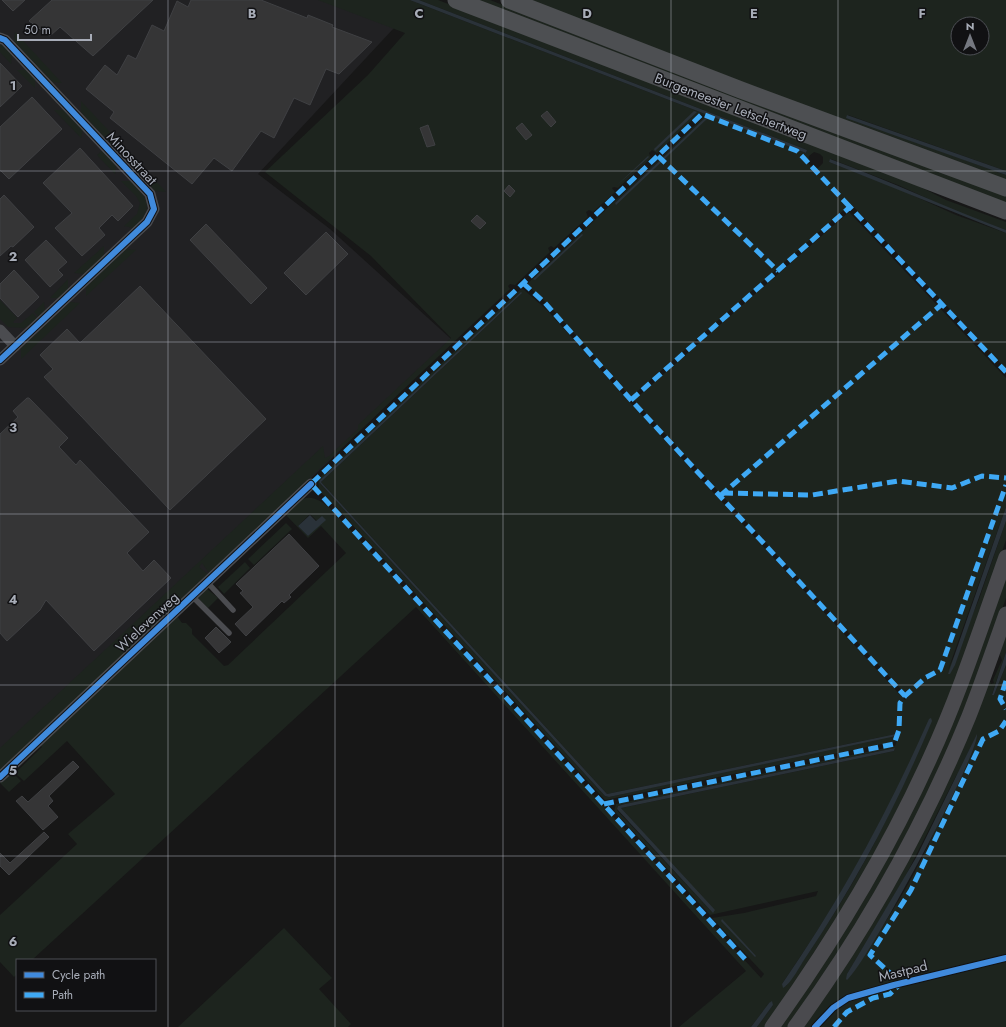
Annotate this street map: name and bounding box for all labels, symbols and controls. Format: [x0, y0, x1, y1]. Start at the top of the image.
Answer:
text: B [248, 4, 257, 23]
text: C [414, 4, 424, 23]
text: D [582, 4, 592, 23]
text: E [750, 4, 758, 23]
text: F [918, 4, 926, 23]
scale bar [18, 16, 91, 42]
north arrow [950, 16, 990, 56]
text: N [966, 18, 974, 34]
text: 50 m [24, 21, 51, 39]
street label: Burgemeester Letschertweg [652, 68, 810, 144]
text: 1 [10, 76, 16, 95]
street label: Minosstraat [102, 127, 162, 190]
text: 2 [9, 247, 17, 266]
text: 3 [9, 418, 17, 437]
street label: Wielevenweg [111, 587, 183, 657]
text: 4 [8, 590, 18, 609]
text: 5 [9, 761, 17, 780]
text: 6 [9, 932, 18, 951]
street label: Mastpad [876, 955, 930, 987]
legend [16, 959, 156, 1011]
text: Cycle path [52, 966, 105, 984]
text: Path [52, 986, 73, 1004]

